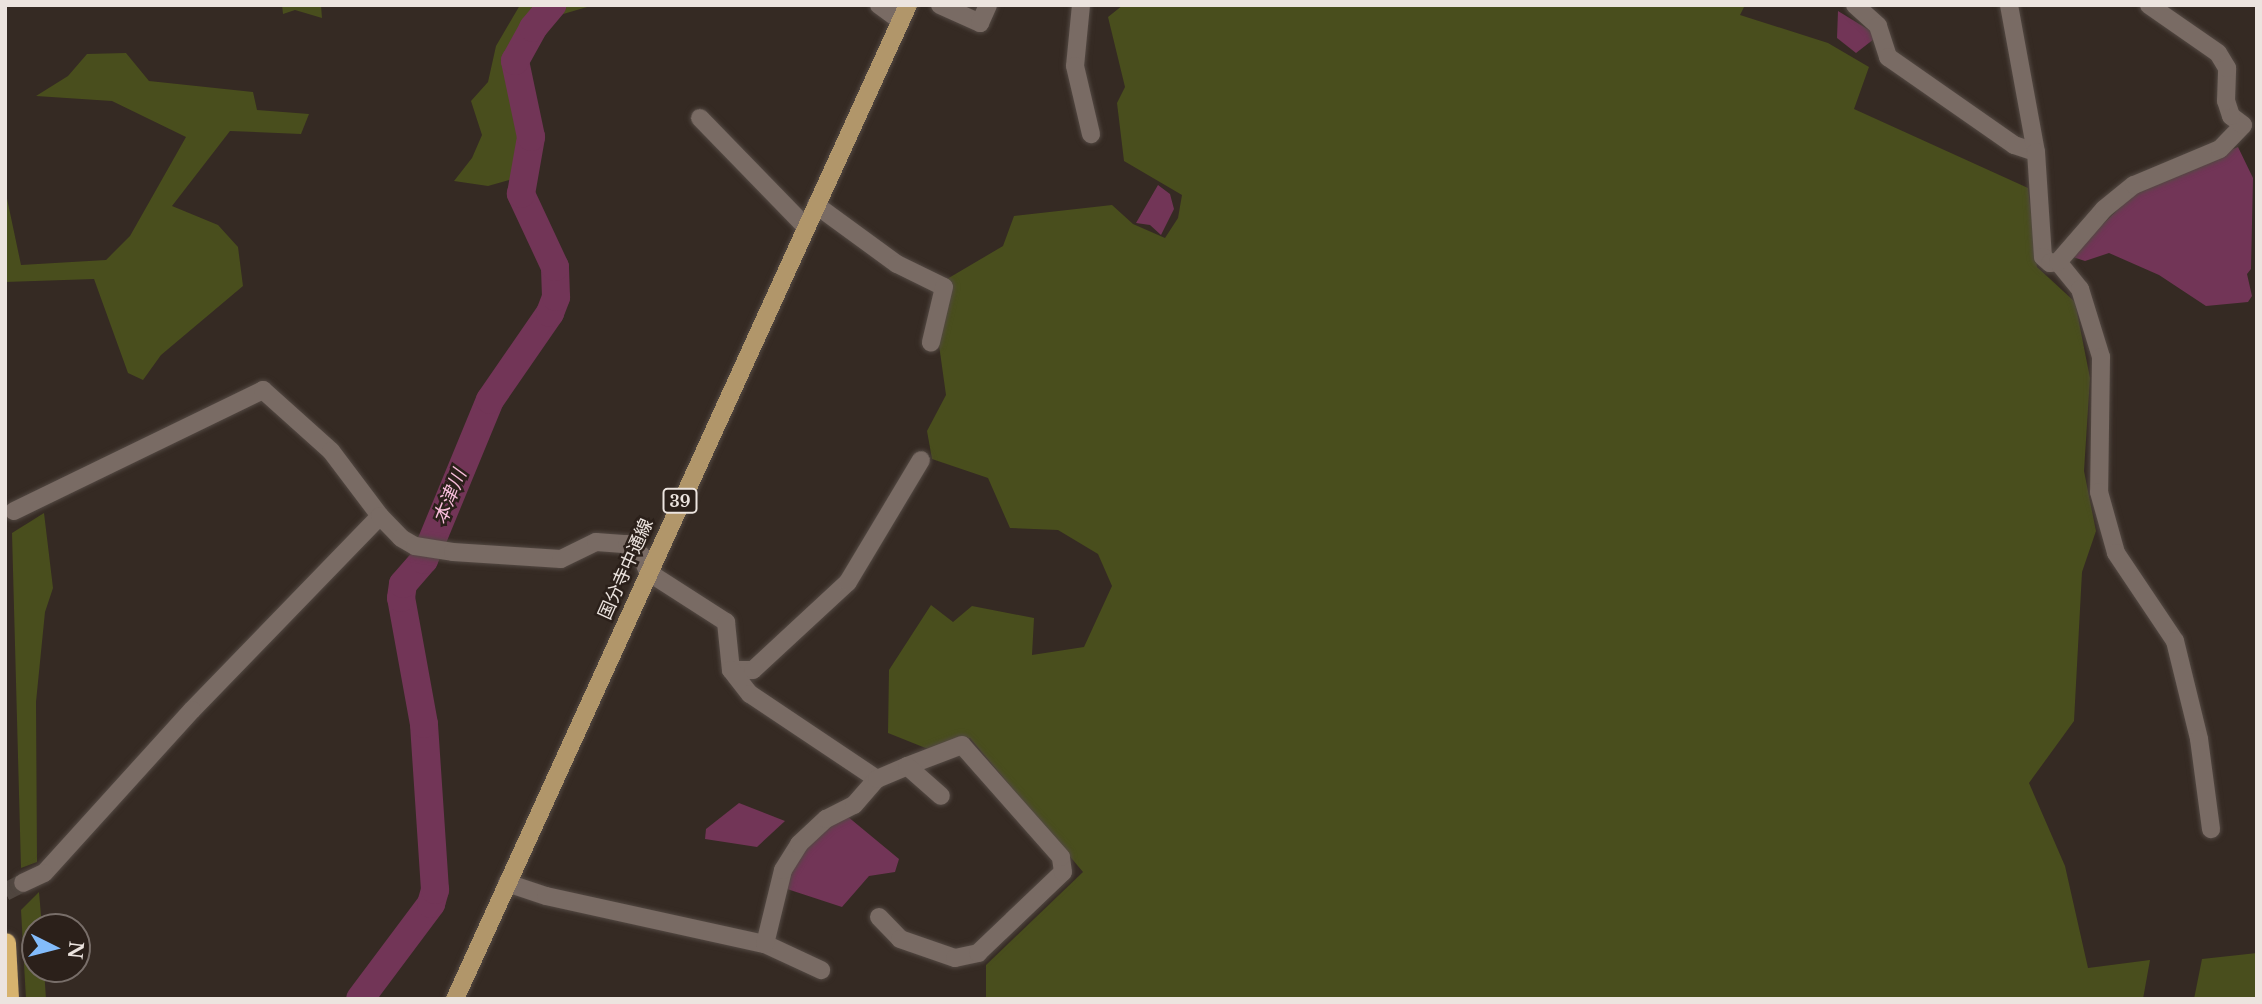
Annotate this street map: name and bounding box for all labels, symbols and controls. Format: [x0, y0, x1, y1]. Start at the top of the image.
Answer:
water label: 本津川 [429, 466, 471, 528]
road number: 39 [662, 488, 698, 514]
street label: 国分寺中通線 [594, 515, 658, 623]
north arrow [21, 913, 91, 983]
text: N [63, 940, 88, 960]

